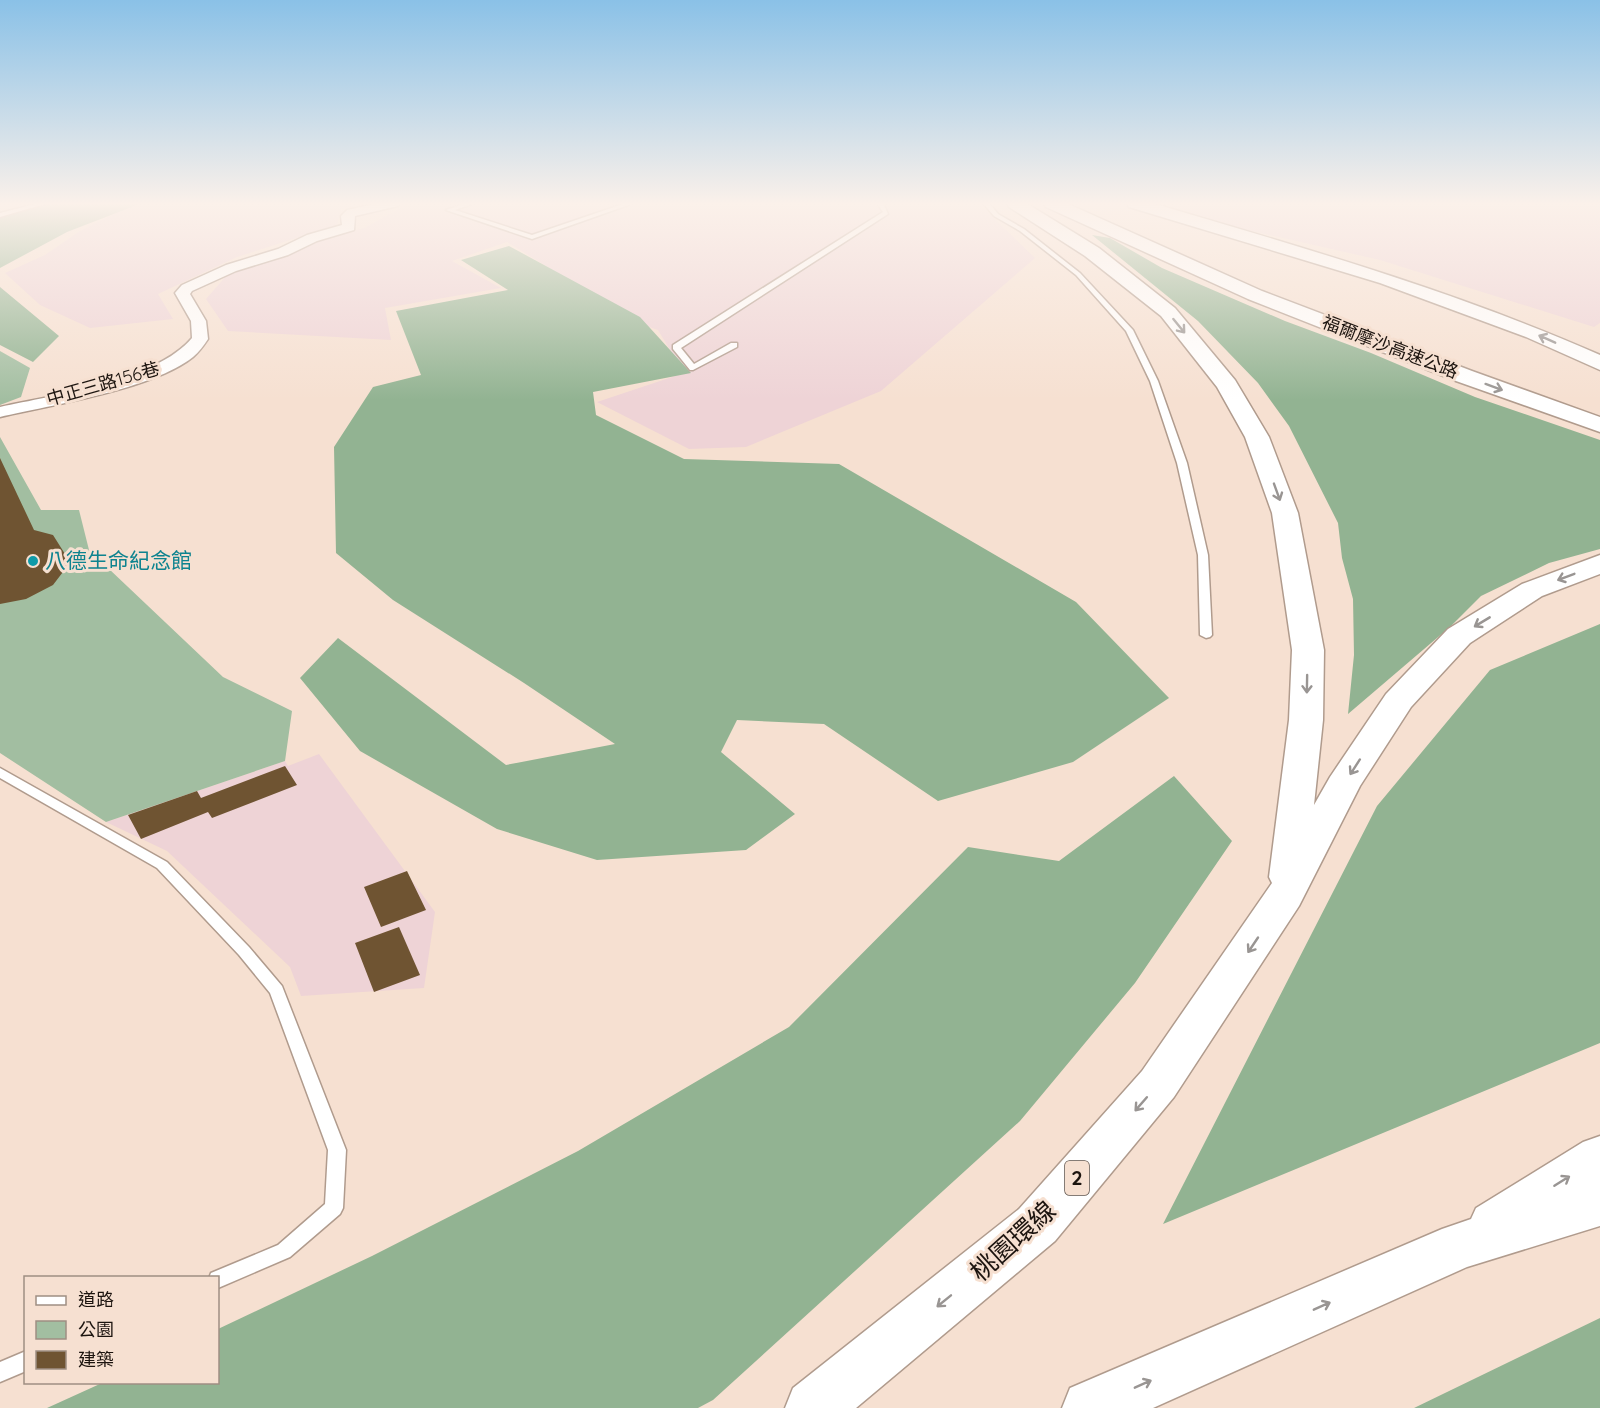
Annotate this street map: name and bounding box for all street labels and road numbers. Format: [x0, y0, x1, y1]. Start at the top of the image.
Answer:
street label: 福爾摩沙高速公路 [1319, 310, 1462, 383]
street label: 中正三路156巷 [44, 356, 162, 411]
road number: 2 [1065, 1161, 1089, 1195]
street label: 桃園環線 [963, 1194, 1062, 1288]

